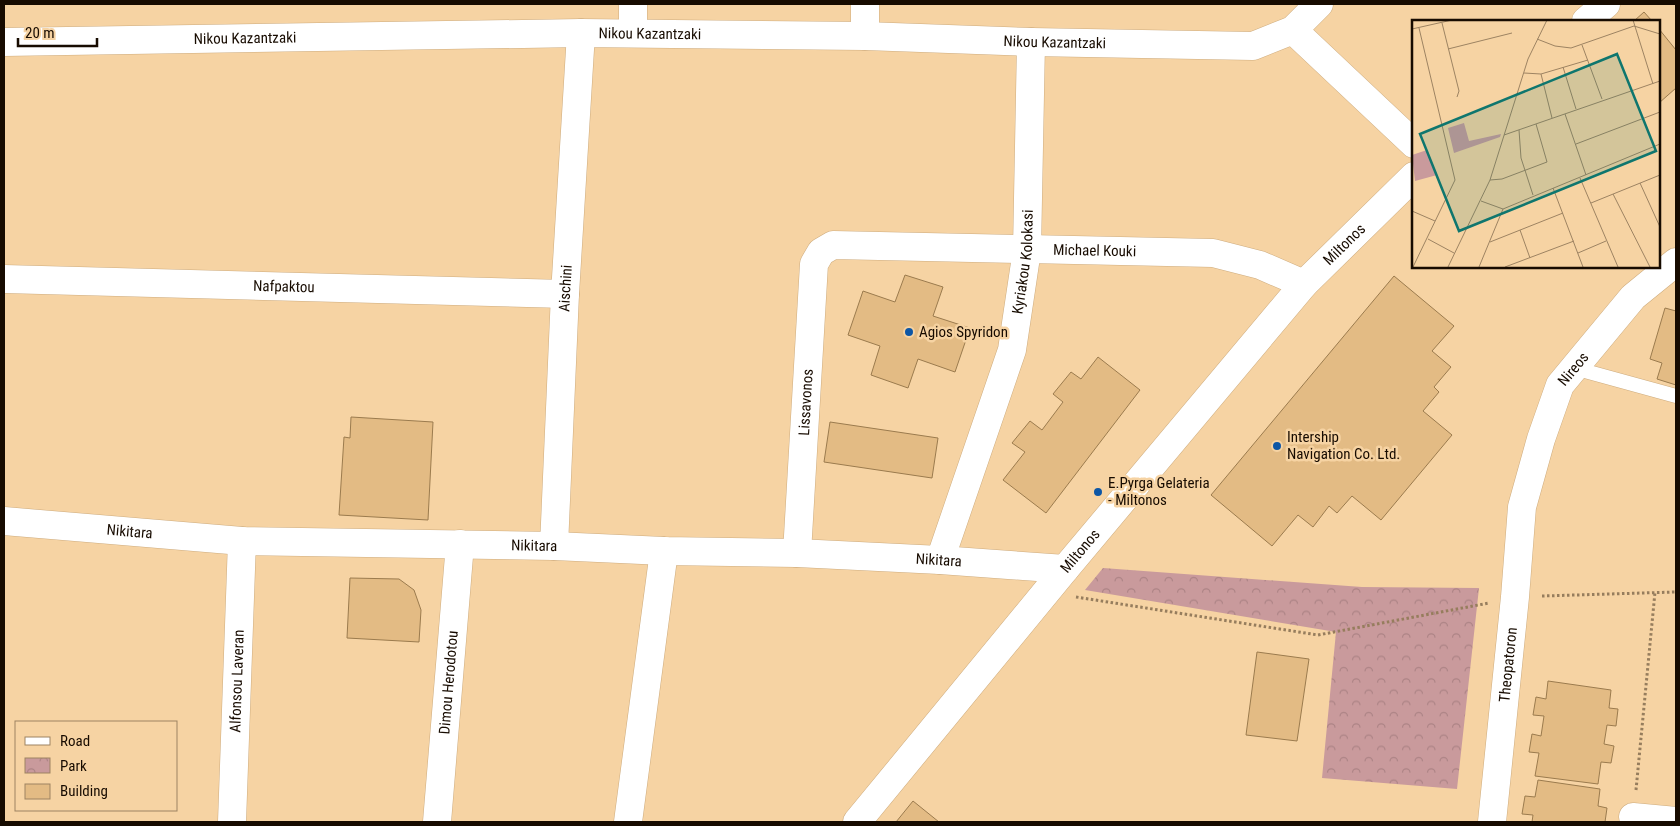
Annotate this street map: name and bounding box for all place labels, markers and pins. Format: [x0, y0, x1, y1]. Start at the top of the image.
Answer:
place label: Agios Spyridon [919, 323, 1008, 341]
marker: Agios Spyridon [903, 326, 915, 338]
place label: Intership Navigation Co. Ltd. [1287, 428, 1400, 463]
marker: Intership Navigation Co. Ltd. [1271, 440, 1283, 452]
place label: E.Pyrga Gelateria - Miltonos [1108, 474, 1210, 509]
marker: E.Pyrga Gelateria - Miltonos [1092, 486, 1104, 498]

